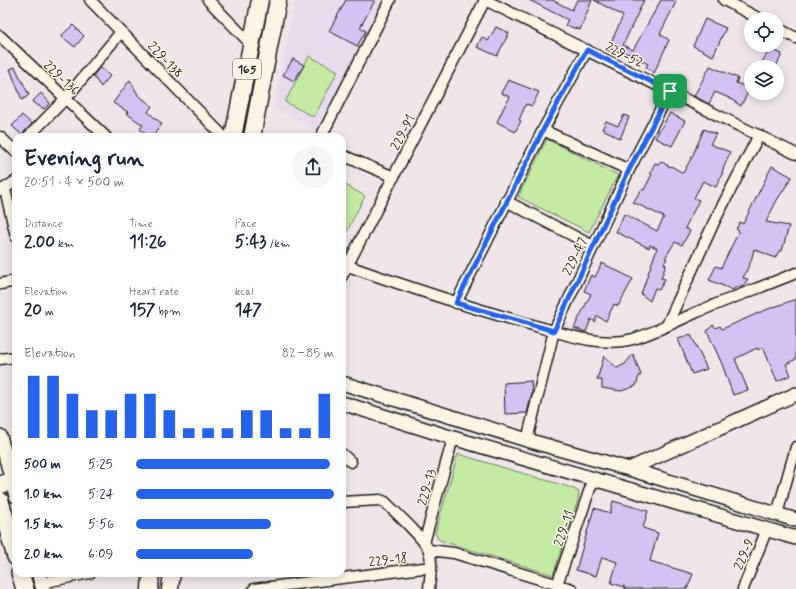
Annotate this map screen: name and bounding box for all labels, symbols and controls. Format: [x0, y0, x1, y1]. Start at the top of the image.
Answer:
map controls [744, 12, 784, 100]
button: locate [744, 12, 784, 52]
street label: 229-138 [143, 38, 186, 82]
street label: 229-52 [602, 39, 646, 72]
street label: 229-136 [39, 57, 83, 99]
road number: 165 [233, 59, 261, 79]
button: layers [744, 60, 784, 100]
pin [653, 74, 687, 108]
icon: arrive [659, 80, 681, 102]
street label: 229-91 [387, 112, 420, 153]
text: Evening run [24, 145, 144, 173]
button: share [292, 146, 334, 188]
text: 20:51 · 4 × 500 m [24, 174, 124, 191]
text: Distance [24, 217, 63, 231]
text: Time [129, 217, 152, 231]
text: Pace [235, 217, 257, 231]
text: 2.00 [24, 231, 55, 253]
text: 11:26 [129, 231, 167, 253]
text: 5:43 [235, 231, 266, 253]
street label: 229-47 [559, 235, 592, 278]
text: km [55, 237, 74, 251]
text: /km [266, 237, 290, 251]
text: Elevation [24, 285, 67, 299]
text: Heart rate [129, 285, 179, 299]
text: kcal [235, 285, 253, 299]
text: 20 [24, 299, 42, 321]
text: 157 [129, 299, 155, 321]
text: 147 [235, 299, 262, 321]
text: m [42, 305, 54, 319]
text: bpm [155, 305, 181, 319]
text: Elevation [24, 345, 75, 362]
text: 82–85 m [282, 345, 334, 362]
text: 500 m [24, 456, 61, 473]
text: 5:25 [88, 456, 113, 473]
street label: 229-13 [414, 467, 441, 508]
text: 1.0 km [24, 486, 62, 503]
text: 5:24 [88, 486, 114, 503]
street label: 229-11 [550, 508, 579, 549]
text: 1.5 km [24, 516, 63, 533]
text: 5:56 [88, 516, 114, 533]
street label: 229-9 [730, 536, 758, 573]
text: 2.0 km [24, 546, 63, 563]
text: 6:09 [88, 546, 113, 563]
street label: 229-18 [368, 550, 408, 571]

